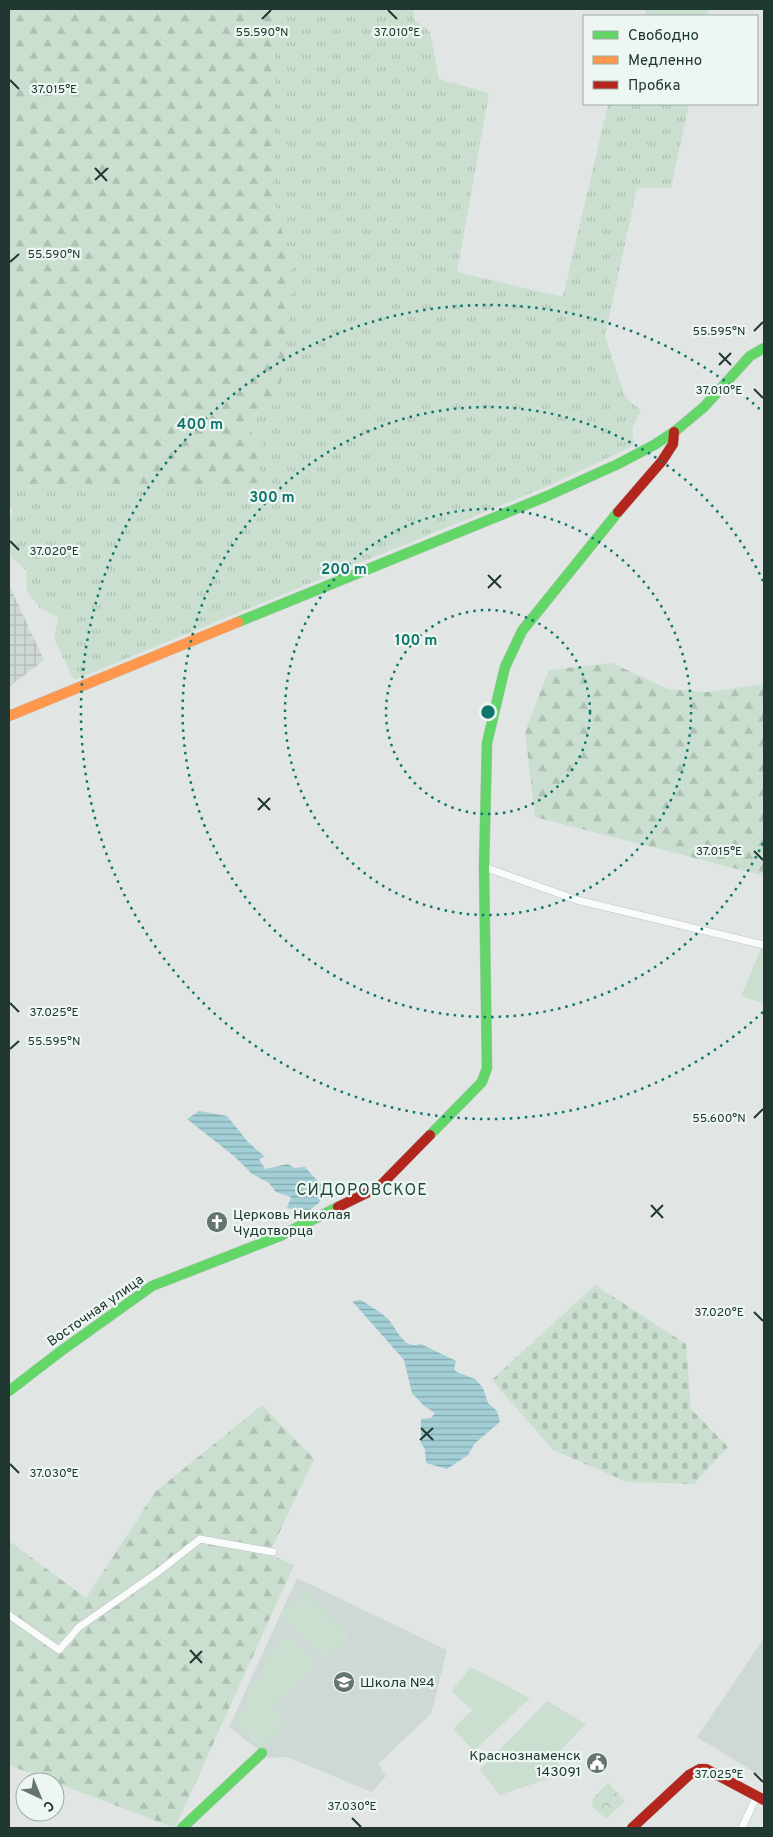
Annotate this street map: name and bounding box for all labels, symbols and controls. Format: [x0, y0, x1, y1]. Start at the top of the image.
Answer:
legend [583, 15, 758, 105]
text: 55.590°N [235, 25, 289, 41]
text: 37.010°E [374, 25, 420, 41]
text: Свободно [628, 27, 699, 46]
text: Медленно [628, 52, 702, 71]
text: Пробка [628, 77, 680, 96]
text: 37.015°E [31, 82, 77, 98]
text: 55.590°N [27, 247, 81, 263]
text: 55.595°N [693, 324, 745, 340]
text: 37.010°E [696, 383, 742, 399]
text: 400 m [177, 416, 223, 435]
text: 300 m [249, 489, 295, 508]
text: 37.020°E [29, 544, 79, 560]
text: 200 m [321, 561, 367, 580]
text: 100 m [395, 632, 437, 651]
centre of rings [479, 703, 497, 721]
text: 37.015°E [696, 844, 742, 860]
text: 37.025°E [29, 1005, 79, 1021]
text: 55.595°N [28, 1034, 80, 1050]
text: 55.600°N [692, 1111, 746, 1127]
district label: СИДОРОВСКОЕ [296, 1181, 428, 1201]
place label: Церковь Николая Чудотворца [233, 1207, 351, 1240]
church icon: Церковь Николая Чудотворца [205, 1210, 229, 1234]
street label: Восточная улица [44, 1272, 147, 1351]
text: 37.020°E [694, 1305, 744, 1321]
text: 37.030°E [29, 1466, 79, 1482]
school or university icon: Школа №4 [332, 1670, 356, 1694]
place label: Школа №4 [360, 1675, 435, 1692]
place label: Краснознаменск 143091 [469, 1748, 581, 1781]
public building icon: Краснознаменск 143091 [585, 1751, 609, 1775]
text: 37.025°E [694, 1767, 744, 1783]
north arrow [15, 1772, 65, 1822]
text: С [39, 1796, 57, 1815]
text: 37.030°E [327, 1799, 377, 1815]

